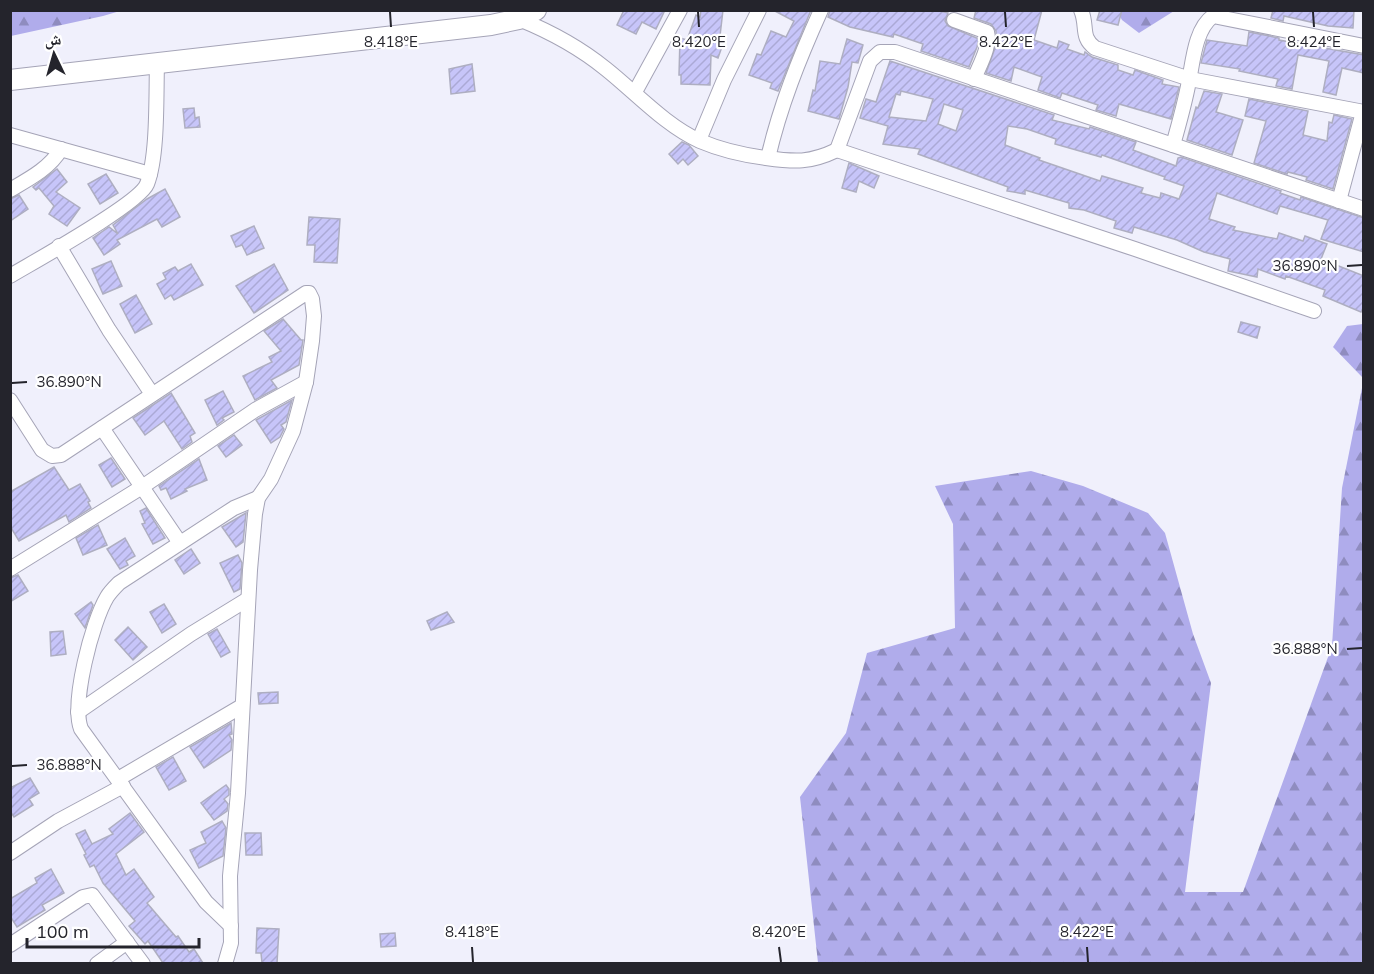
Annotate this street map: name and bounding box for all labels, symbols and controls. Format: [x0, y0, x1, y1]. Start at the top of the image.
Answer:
north arrow [24, 24, 84, 84]
text: ش [43, 28, 62, 50]
text: 8.418°E [364, 32, 418, 51]
text: 8.420°E [672, 32, 726, 51]
text: 8.422°E [979, 32, 1033, 51]
text: 8.424°E [1287, 32, 1341, 51]
text: 36.890°N [1272, 256, 1338, 275]
text: 36.890°N [36, 372, 102, 391]
text: 36.888°N [1272, 639, 1338, 658]
text: 36.888°N [36, 755, 102, 774]
scale bar [27, 911, 200, 949]
text: 100 m [36, 920, 89, 943]
text: 8.418°E [445, 922, 499, 941]
text: 8.420°E [752, 922, 806, 941]
text: 8.422°E [1060, 922, 1114, 941]

